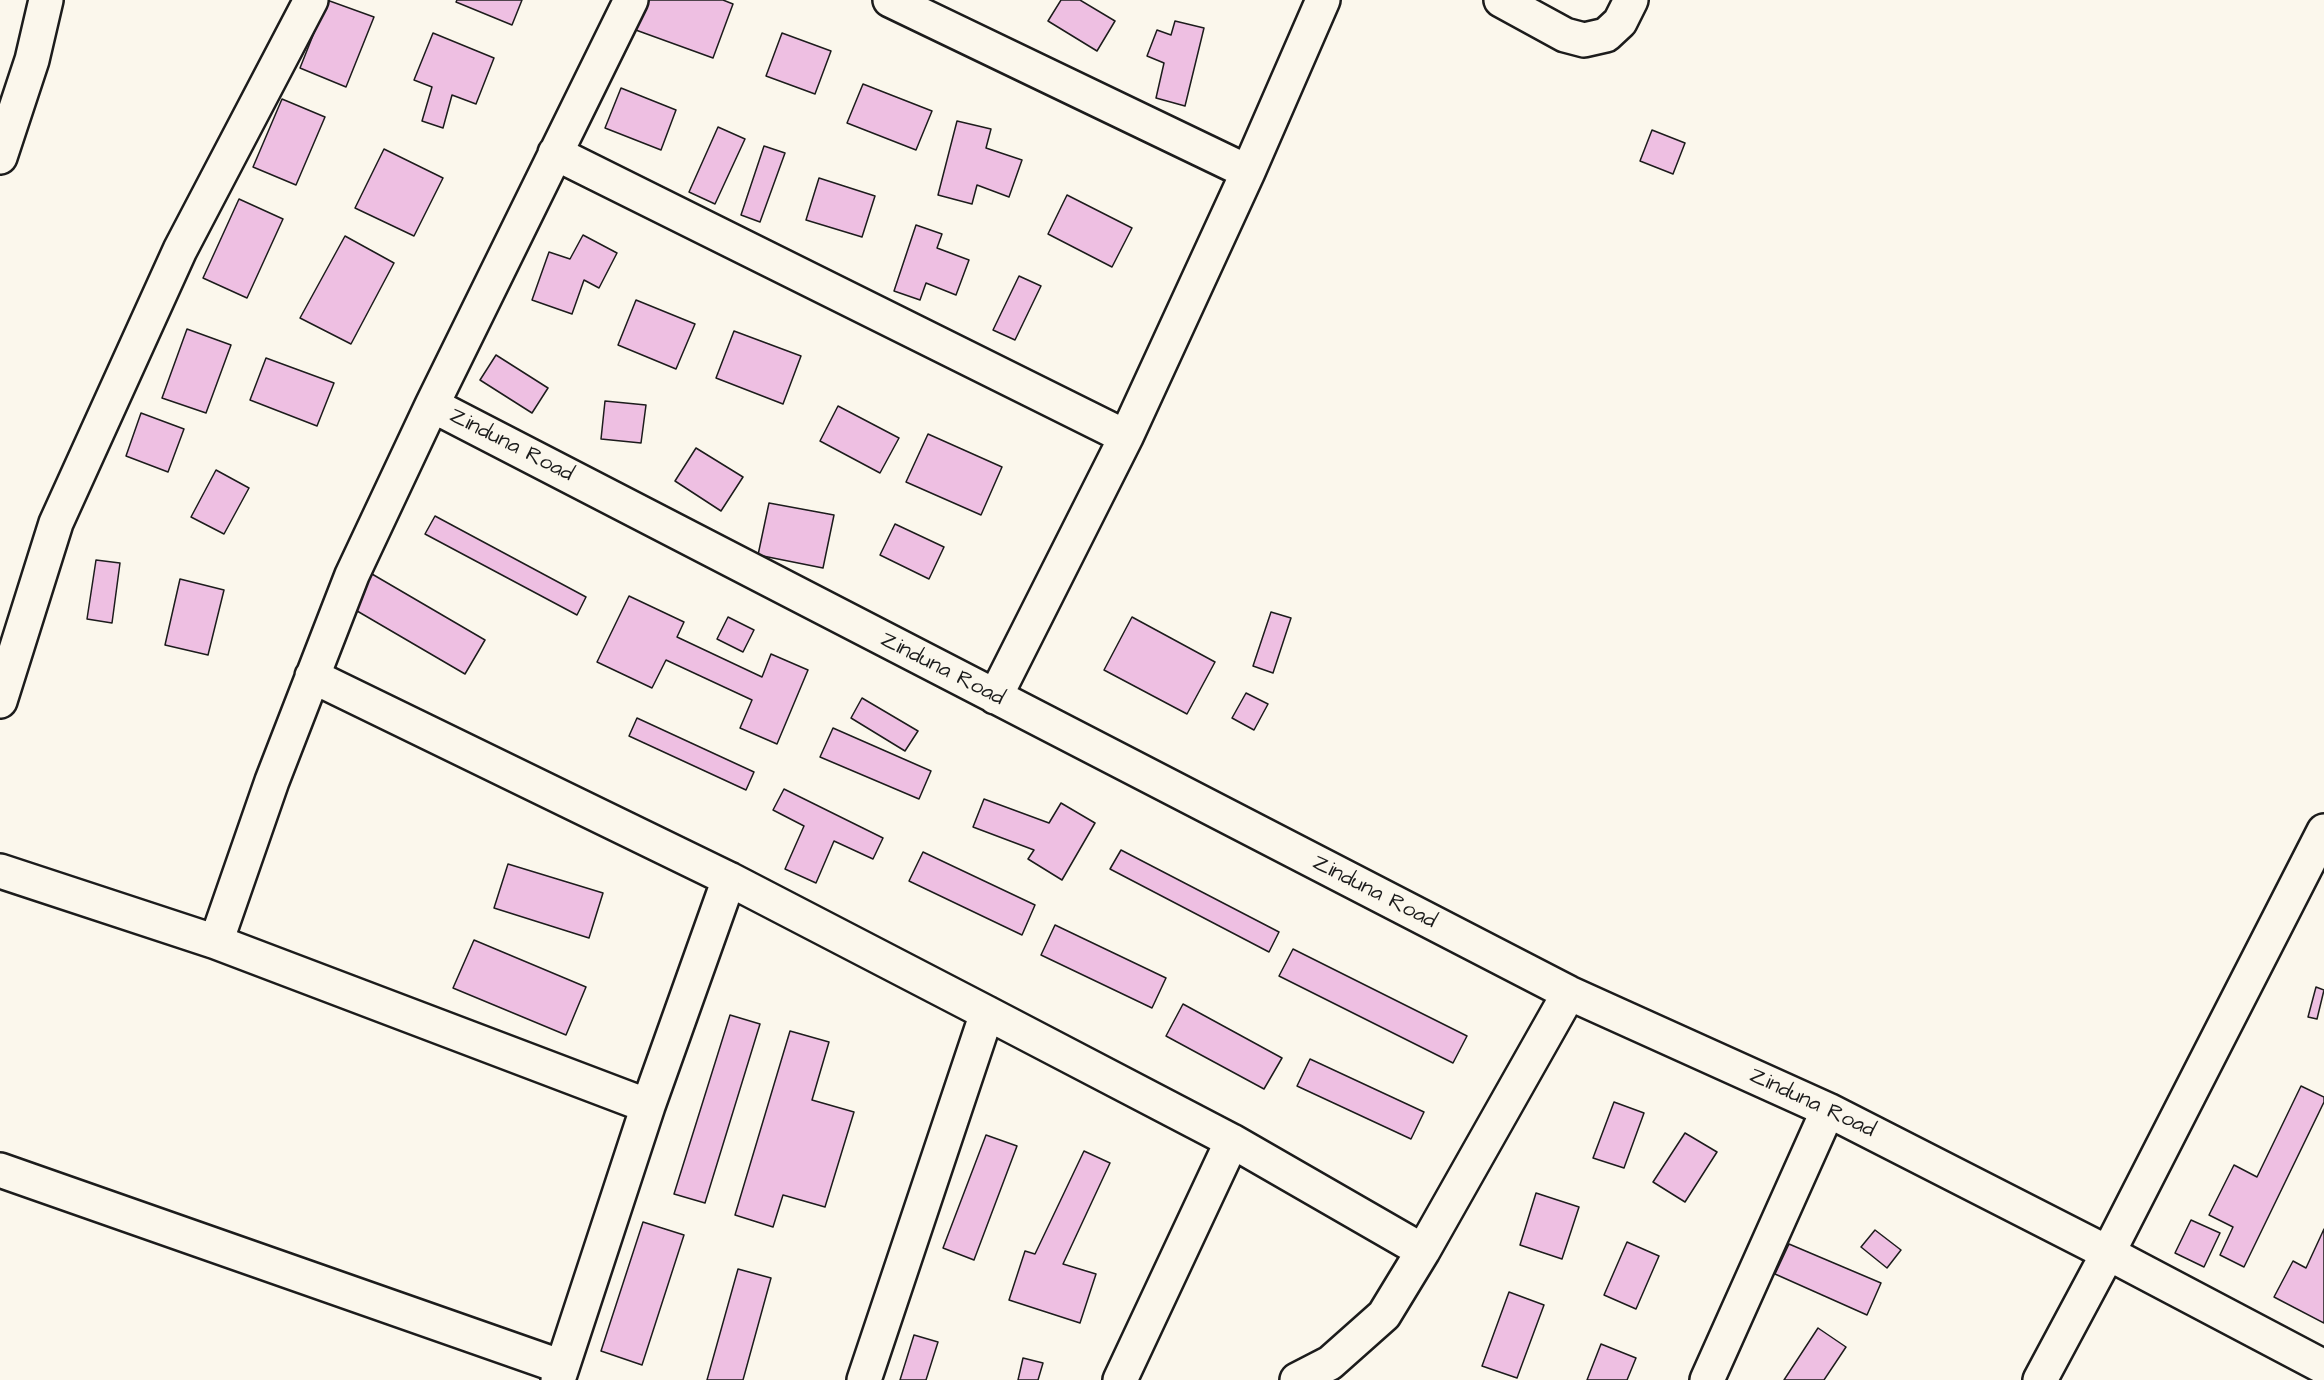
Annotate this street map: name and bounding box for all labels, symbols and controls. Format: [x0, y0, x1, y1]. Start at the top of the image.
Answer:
street label: Zinduna Road [445, 403, 577, 489]
street label: Zinduna Road [876, 627, 1008, 713]
street label: Zinduna Road [1308, 850, 1440, 936]
street label: Zinduna Road [1745, 1063, 1879, 1145]

